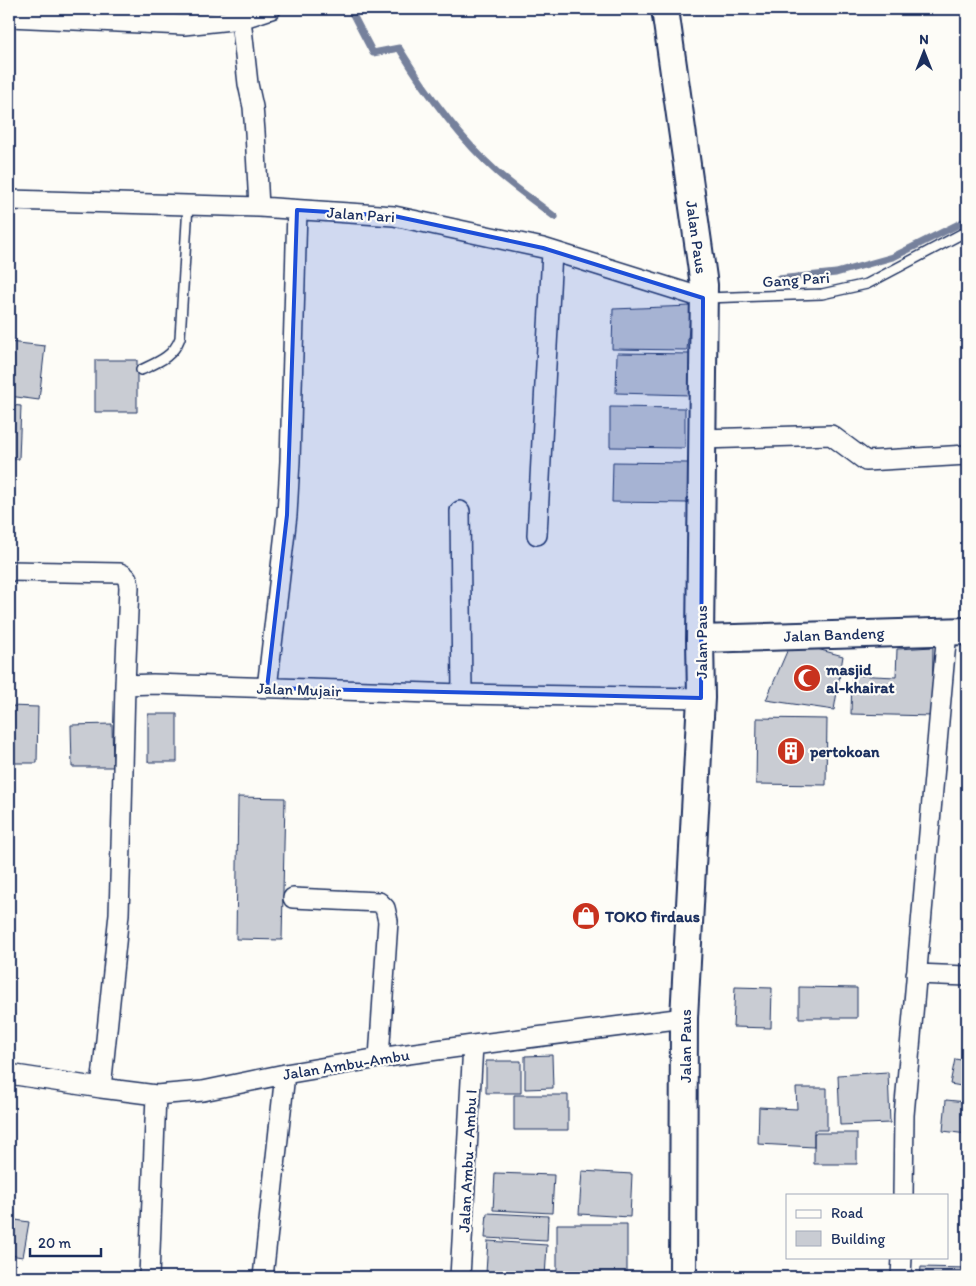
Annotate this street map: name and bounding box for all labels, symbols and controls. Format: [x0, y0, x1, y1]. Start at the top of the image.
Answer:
north arrow [898, 28, 948, 78]
text: N [919, 31, 929, 48]
street label: Jalan Paus [682, 199, 711, 275]
street label: Jalan Pari [326, 203, 396, 226]
street label: Gang Pari [762, 268, 830, 291]
street label: Jalan Paus [692, 605, 711, 679]
street label: Jalan Bandeng [783, 623, 886, 646]
place label: masjid al-khairat [825, 660, 895, 697]
mosque icon: masjid al-khairat [792, 663, 822, 693]
street label: Jalan Mujair [256, 679, 342, 700]
building icon: pertokoan [776, 736, 806, 766]
place label: pertokoan [809, 742, 880, 762]
shop icon: TOKO firdaus [571, 901, 601, 931]
place label: TOKO firdaus [604, 907, 700, 926]
street label: Jalan Paus [676, 1009, 695, 1083]
street label: Jalan Ambu-Ambu [281, 1045, 411, 1084]
street label: Jalan Ambu - Ambu I [454, 1089, 481, 1233]
legend [786, 1194, 948, 1258]
text: Road [831, 1204, 864, 1222]
scale bar [30, 1226, 101, 1258]
text: Building [831, 1230, 885, 1248]
text: 20 m [38, 1234, 72, 1252]

